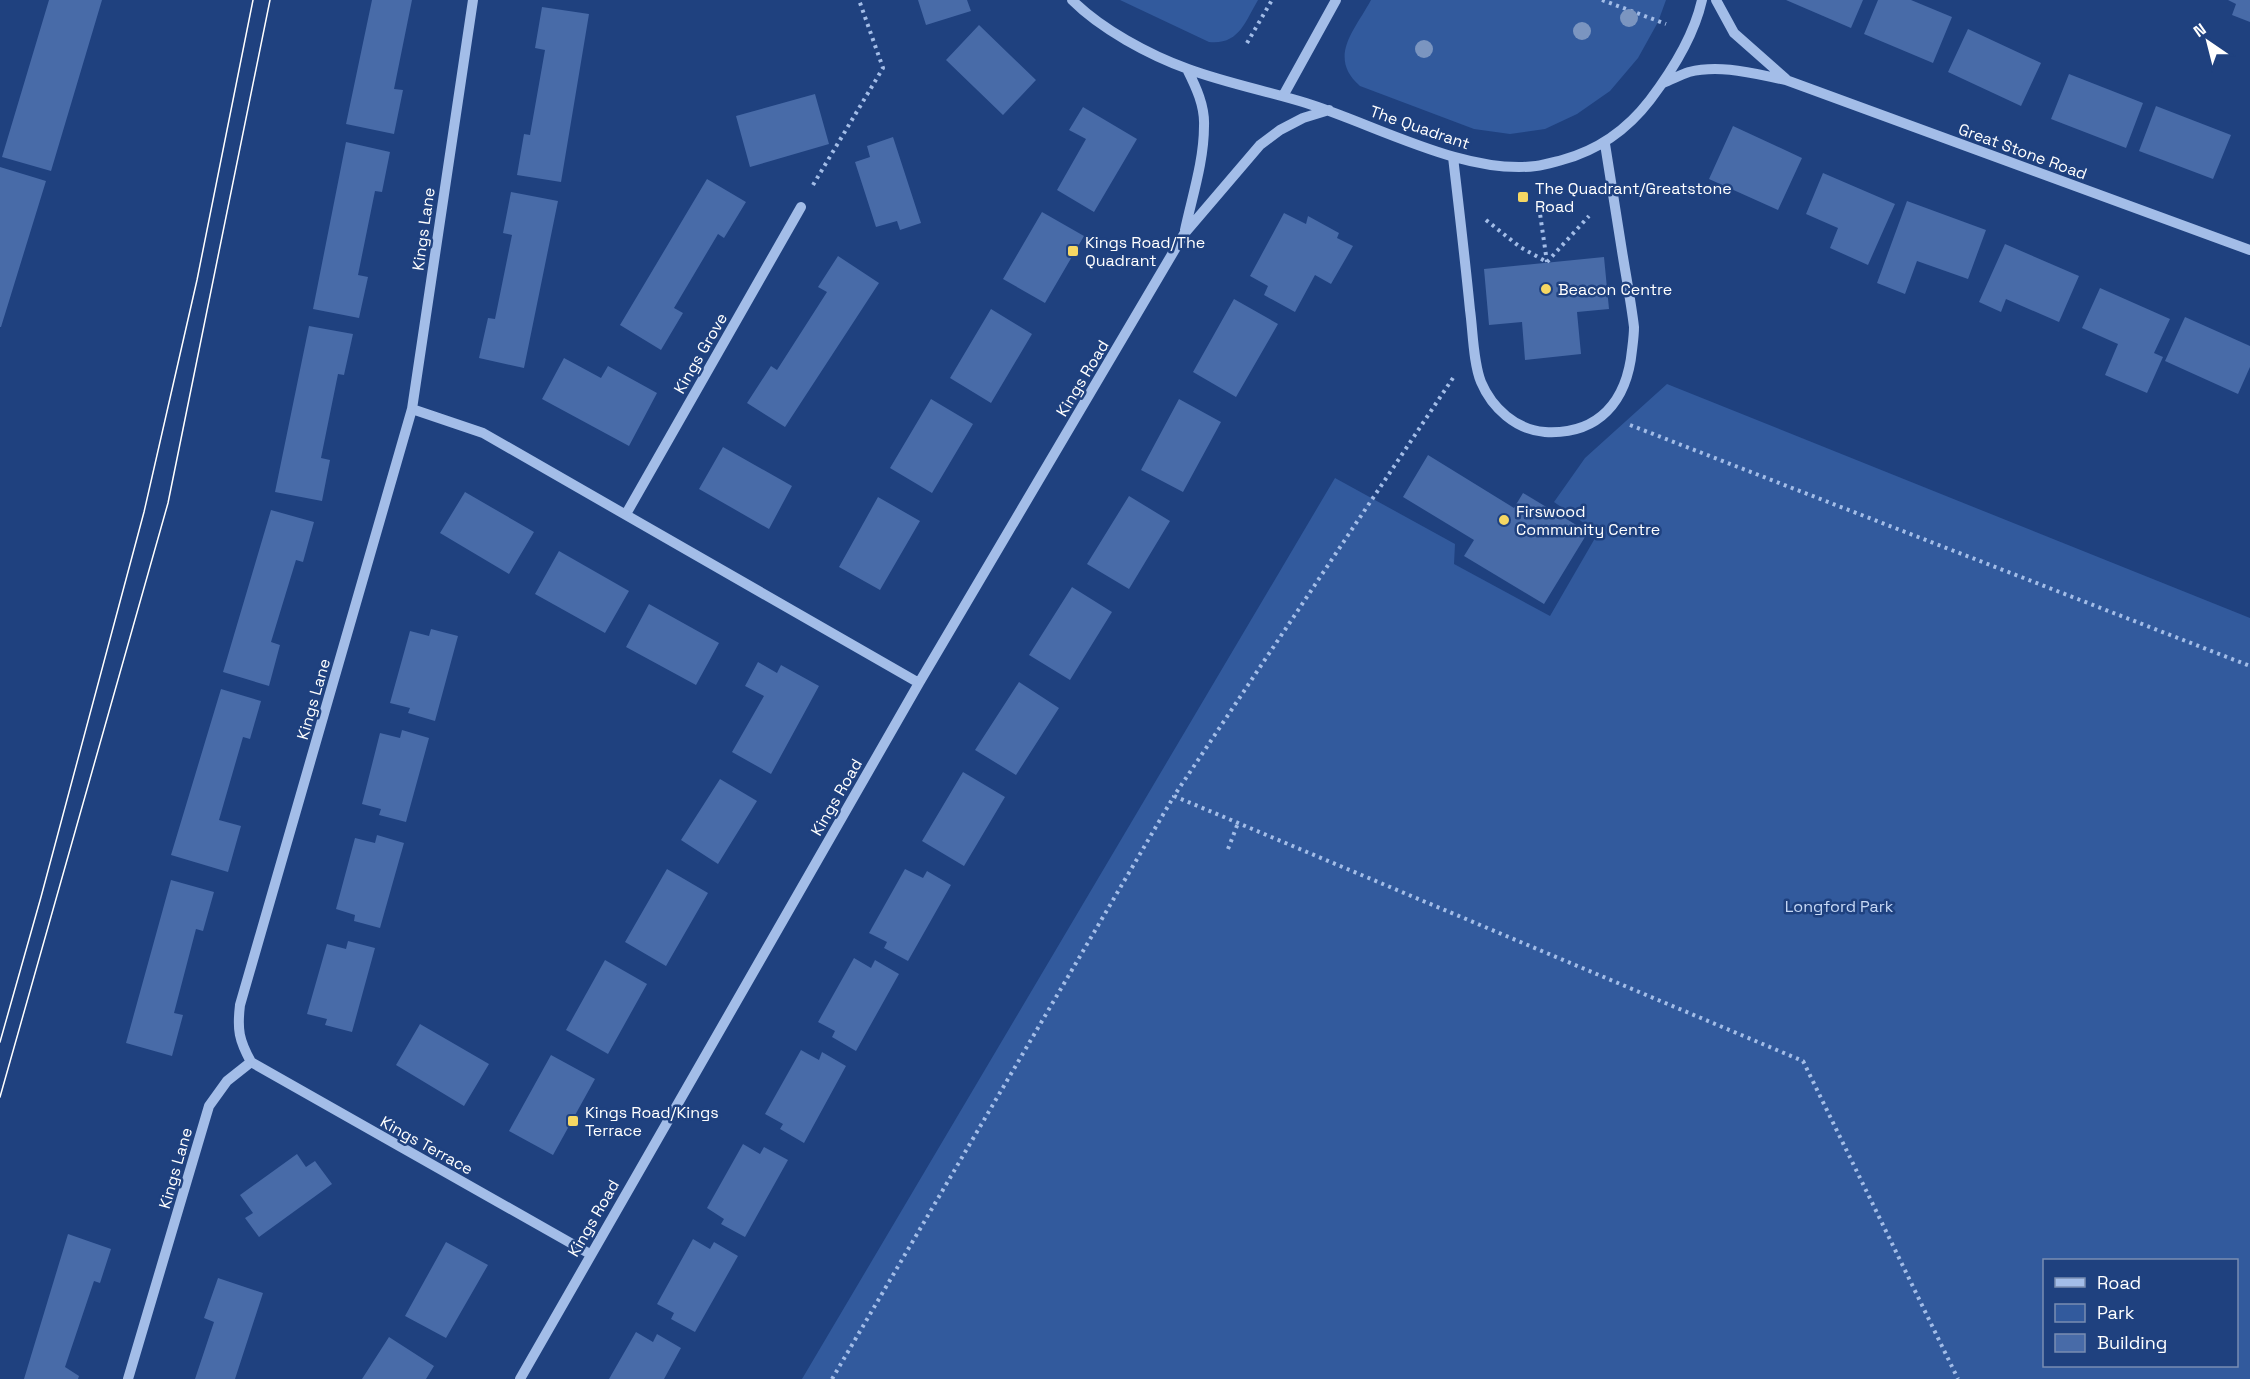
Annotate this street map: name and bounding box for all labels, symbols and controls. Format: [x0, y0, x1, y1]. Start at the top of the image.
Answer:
north arrow [2178, 12, 2238, 72]
text: N [2189, 18, 2210, 42]
street label: The Quadrant [1367, 101, 1473, 154]
street label: Great Stone Road [1956, 118, 2090, 184]
place label: The Quadrant/Greatstone Road [1535, 178, 1732, 217]
street label: Kings Lane [407, 186, 440, 272]
marker: The Quadrant/Greatstone Road [1516, 190, 1530, 204]
place label: Kings Road/The Quadrant [1085, 232, 1205, 271]
marker: Kings Road/The Quadrant [1066, 244, 1080, 258]
place label: Beacon Centre [1558, 279, 1672, 300]
marker: Beacon Centre [1539, 282, 1553, 296]
street label: Kings Grove [669, 309, 732, 397]
street label: Kings Road [1051, 336, 1113, 420]
place label: Firswood Community Centre [1516, 501, 1660, 540]
marker: Firswood Community Centre [1497, 513, 1511, 527]
street label: Kings Lane [292, 656, 335, 742]
street label: Kings Road [806, 755, 867, 840]
park label: Longford Park [1785, 896, 1894, 917]
place label: Kings Road/Kings Terrace [585, 1102, 719, 1141]
street label: Kings Terrace [377, 1111, 477, 1180]
marker: Kings Road/Kings Terrace [566, 1114, 580, 1128]
street label: Kings Lane [154, 1125, 197, 1211]
street label: Kings Road [563, 1176, 624, 1261]
legend [2043, 1259, 2238, 1367]
text: Road [2097, 1271, 2141, 1294]
text: Park [2097, 1301, 2135, 1324]
text: Building [2097, 1331, 2167, 1354]

